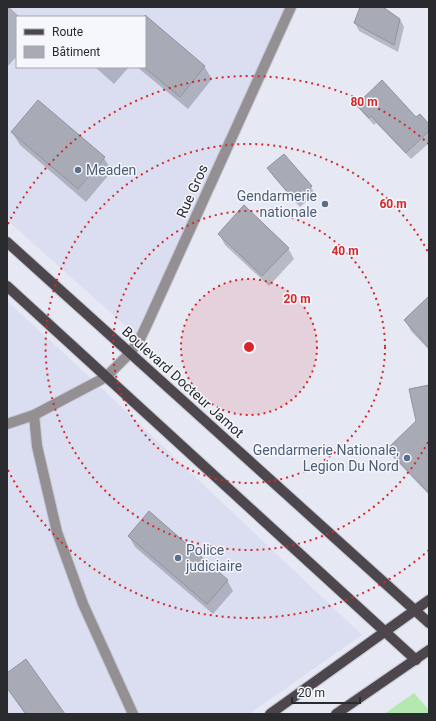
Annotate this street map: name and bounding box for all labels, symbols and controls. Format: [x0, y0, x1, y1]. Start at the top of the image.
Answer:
legend [16, 16, 146, 68]
text: Route [52, 25, 83, 39]
text: Bâtiment [52, 45, 100, 59]
text: 80 m [350, 95, 378, 109]
place label: Meaden [86, 162, 136, 178]
street label: Rue Gros [173, 162, 211, 220]
marker: Meaden [73, 165, 83, 175]
place label: Gendarmerie nationale [237, 188, 317, 220]
text: 60 m [379, 197, 407, 211]
marker: Gendarmerie nationale [320, 199, 330, 209]
text: 40 m [331, 244, 359, 258]
text: 20 m [283, 292, 311, 306]
street label: Boulevard Docteur Jamot [119, 323, 247, 441]
centre of rings [242, 340, 256, 354]
place label: Gendarmerie Nationale, Legion Du Nord [253, 442, 399, 474]
marker: Gendarmerie Nationale, Legion Du Nord [402, 453, 412, 463]
place label: Police judiciaire [185, 542, 242, 574]
marker: Police judiciaire [173, 553, 183, 563]
scale bar [292, 679, 360, 705]
text: 20 m [298, 686, 325, 700]

